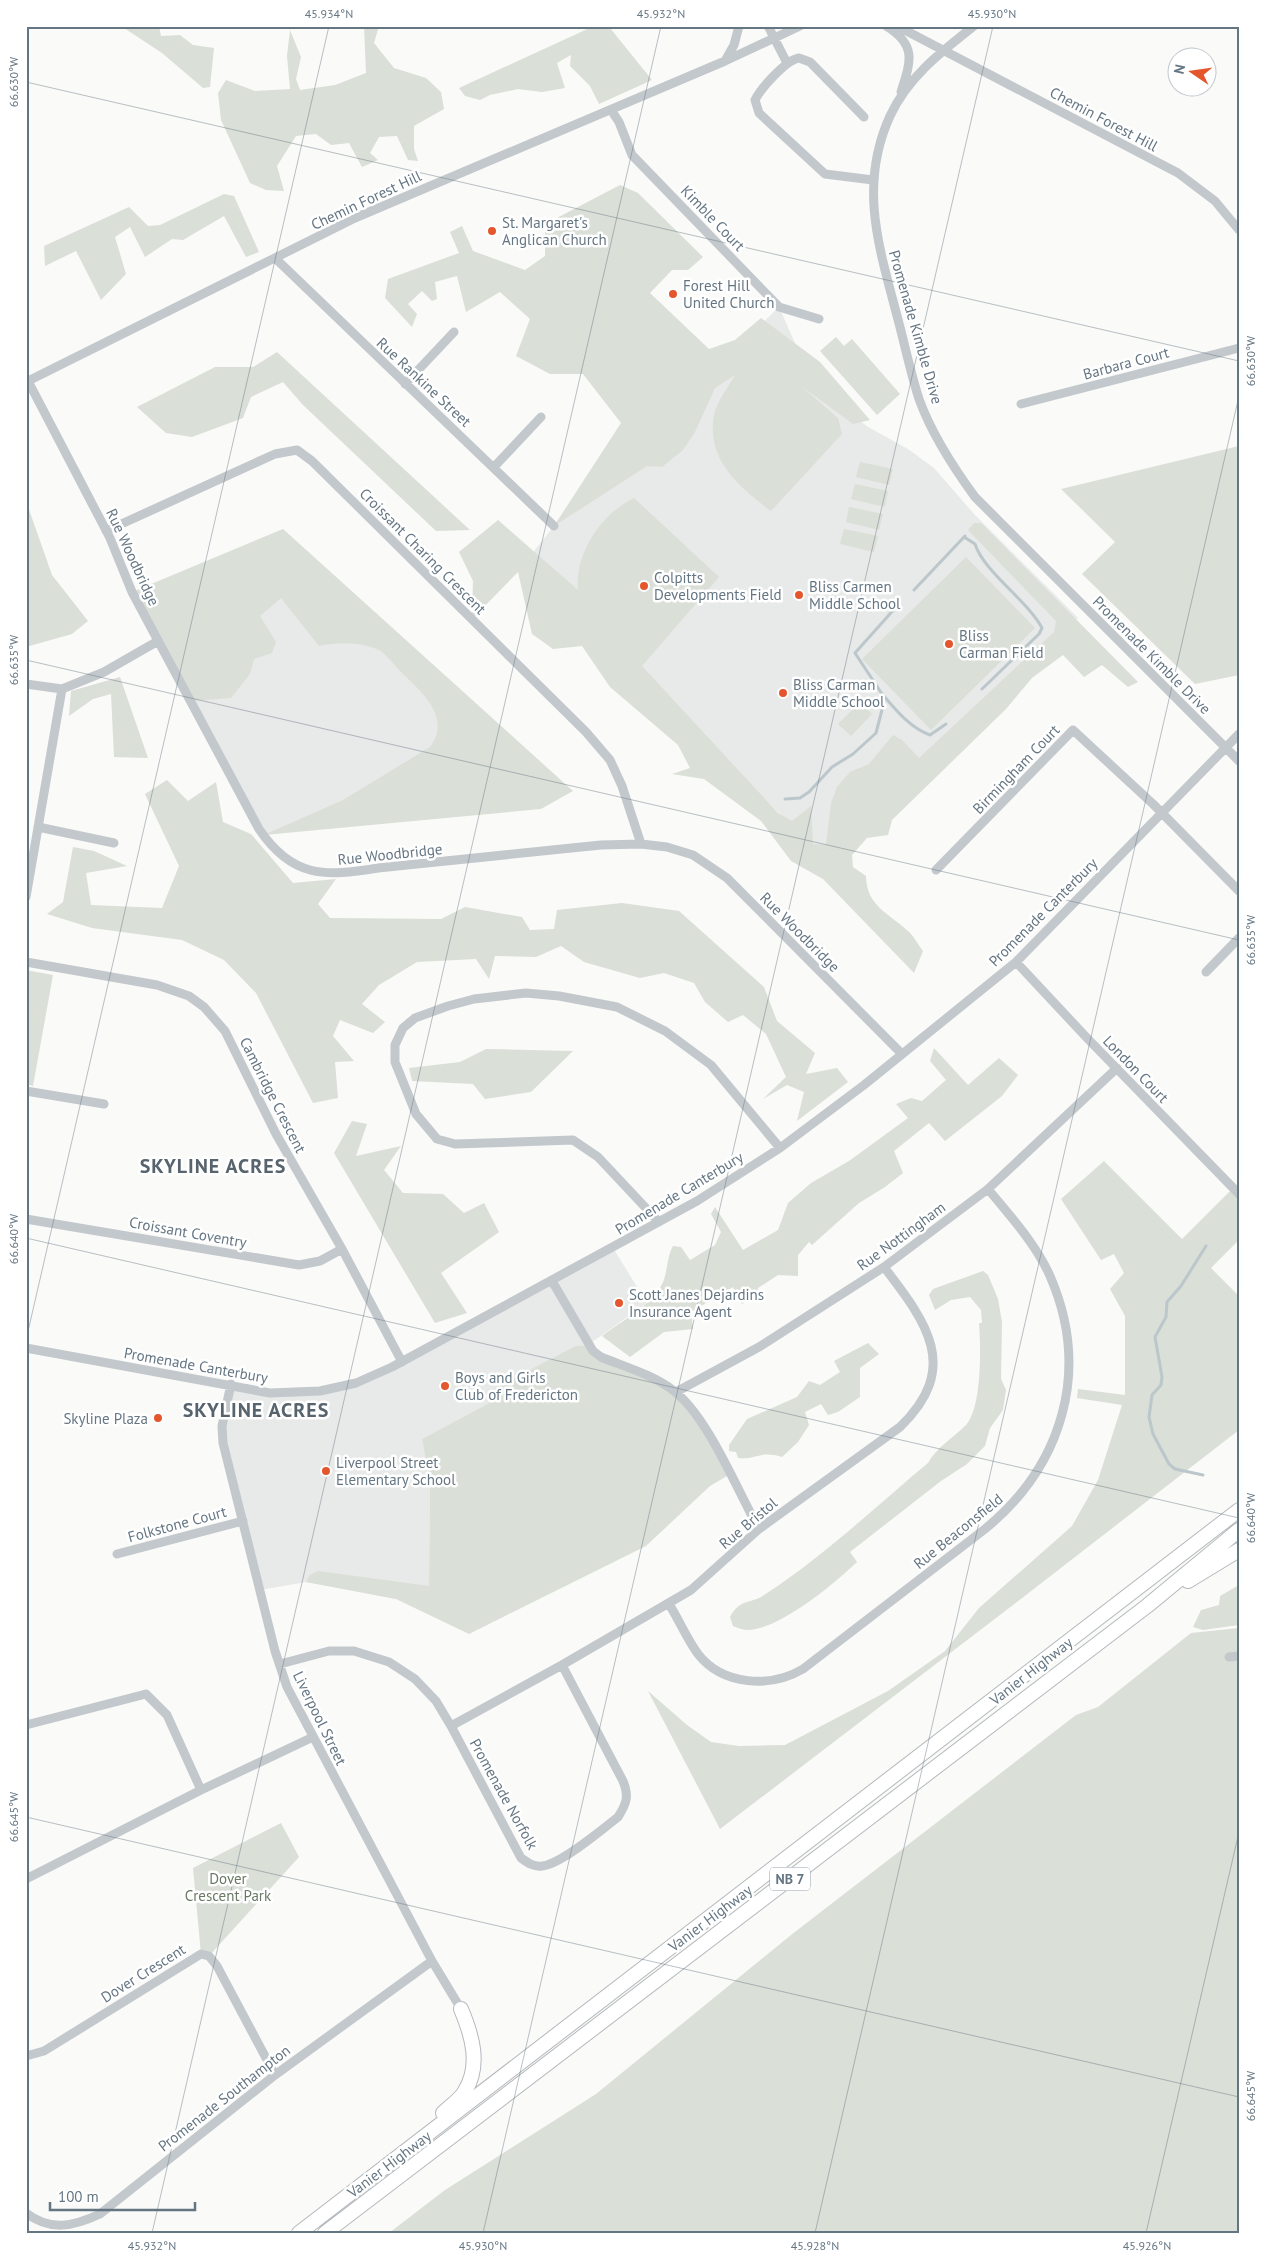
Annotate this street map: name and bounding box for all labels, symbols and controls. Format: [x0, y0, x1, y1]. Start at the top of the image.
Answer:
text: 45.934°N [305, 6, 353, 21]
text: 45.932°N [637, 6, 685, 21]
text: 45.930°N [968, 6, 1016, 21]
north arrow [1168, 48, 1218, 98]
text: 66.630°W [6, 57, 21, 107]
text: N [1170, 63, 1189, 76]
street label: Chemin Forest Hill [1047, 83, 1162, 156]
street label: Chemin Forest Hill [308, 166, 425, 234]
street label: Kimble Court [677, 181, 749, 255]
place label: St. Margaret's Anglican Church [502, 213, 607, 249]
marker: St. Margaret's Anglican Church [486, 225, 498, 237]
street label: Promenade Kimble Drive [885, 248, 947, 406]
place label: Forest Hill United Church [683, 276, 775, 312]
marker: Forest Hill United Church [667, 288, 679, 300]
street label: Rue Rankine Street [373, 333, 475, 431]
text: 66.630°W [1243, 336, 1258, 386]
street label: Barbara Court [1081, 342, 1171, 384]
street label: Croissant Charing Crescent [356, 484, 490, 618]
street label: Rue Woodbridge [102, 505, 164, 609]
place label: Colpitts Developments Field [654, 568, 782, 604]
place label: Bliss Carmen Middle School [809, 577, 901, 613]
marker: Colpitts Developments Field [638, 580, 650, 592]
marker: Bliss Carmen Middle School [793, 589, 805, 601]
street label: Promenade Kimble Drive [1089, 592, 1215, 718]
place label: Bliss Carman Field [959, 626, 1044, 662]
text: 66.635°W [6, 635, 21, 685]
marker: Bliss Carman Field [943, 638, 955, 650]
place label: Bliss Carman Middle School [793, 675, 885, 711]
marker: Bliss Carman Middle School [777, 687, 789, 699]
street label: Birmingham Court [969, 720, 1063, 818]
street label: Rue Woodbridge [337, 839, 443, 869]
street label: Promenade Canterbury [985, 854, 1101, 970]
street label: Rue Woodbridge [756, 888, 844, 976]
text: 66.635°W [1243, 915, 1258, 965]
street label: London Court [1099, 1031, 1173, 1107]
street label: Cambridge Crescent [236, 1034, 310, 1156]
street label: Promenade Canterbury [612, 1147, 746, 1239]
district label: SKYLINE ACRES [140, 1153, 286, 1179]
street label: Rue Nottingham [853, 1197, 949, 1275]
street label: Croissant Coventry [128, 1212, 248, 1252]
text: 66.640°W [6, 1214, 21, 1264]
place label: Scott Janes Dejardins Insurance Agent [629, 1285, 764, 1321]
marker: Scott Janes Dejardins Insurance Agent [613, 1297, 625, 1309]
street label: Promenade Canterbury [122, 1343, 270, 1387]
place label: Boys and Girls Club of Fredericton [455, 1368, 578, 1404]
marker: Boys and Girls Club of Fredericton [439, 1380, 451, 1392]
district label: SKYLINE ACRES [183, 1397, 329, 1423]
place label: Skyline Plaza [63, 1409, 148, 1428]
marker: Skyline Plaza [152, 1412, 164, 1424]
place label: Liverpool Street Elementary School [336, 1453, 456, 1489]
marker: Liverpool Street Elementary School [320, 1465, 332, 1477]
street label: Rue Beaconsfield [909, 1489, 1007, 1573]
street label: Rue Bristol [715, 1493, 781, 1553]
text: 66.640°W [1243, 1493, 1258, 1543]
street label: Folkstone Court [126, 1502, 228, 1546]
street label: Vanier Highway [985, 1633, 1076, 1710]
street label: Liverpool Street [289, 1668, 351, 1768]
street label: Promenade Norfolk [466, 1735, 543, 1853]
text: 66.645°W [6, 1792, 21, 1842]
road number: NB 7 [770, 1868, 810, 1890]
park label: Dover Crescent Park [185, 1869, 272, 1905]
street label: Vanier Highway [664, 1880, 756, 1956]
street label: Dover Crescent [97, 1939, 189, 2007]
street label: Promenade Southampton [154, 2041, 294, 2155]
text: 66.645°W [1243, 2071, 1258, 2121]
street label: Vanier Highway [343, 2126, 435, 2202]
scale bar [50, 2179, 195, 2211]
text: 100 m [58, 2187, 99, 2206]
text: 45.932°N [128, 2238, 176, 2253]
text: 45.930°N [459, 2238, 507, 2253]
text: 45.928°N [791, 2238, 839, 2253]
text: 45.926°N [1123, 2238, 1171, 2253]

